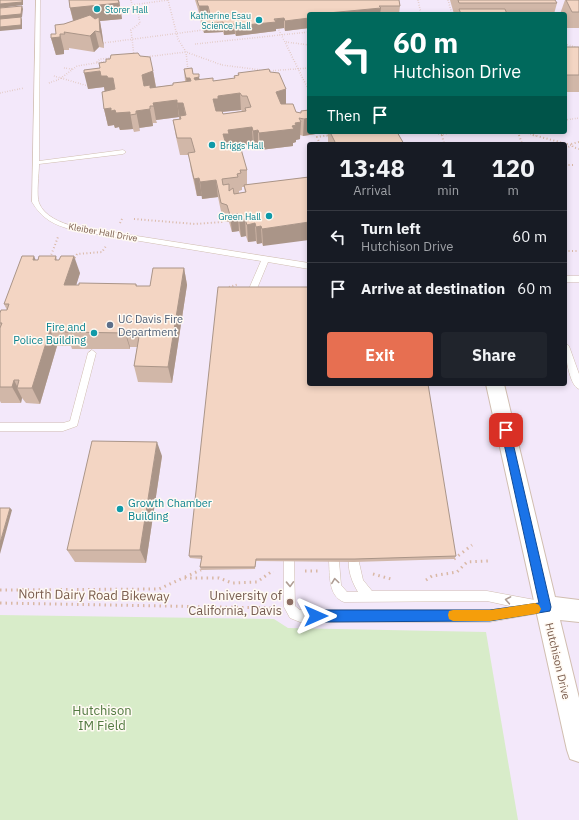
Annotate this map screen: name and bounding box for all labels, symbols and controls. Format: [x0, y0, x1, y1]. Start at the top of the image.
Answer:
marker: Storer Hall [92, 4, 102, 14]
place label: Storer Hall [105, 4, 149, 15]
place label: Katherine Esau Science Hall [190, 10, 252, 31]
marker: Katherine Esau Science Hall [254, 15, 264, 25]
text: 60 m [393, 24, 458, 61]
icon: left [327, 28, 379, 80]
text: Hutchison Drive [393, 60, 521, 83]
icon: arrive [369, 104, 391, 126]
text: Then [327, 106, 361, 125]
marker: Briggs Hall [207, 140, 217, 150]
place label: Briggs Hall [220, 140, 264, 151]
text: 13:48 [339, 152, 405, 184]
text: 1 [441, 152, 455, 184]
text: 120 [491, 152, 535, 184]
text: Arrival [353, 182, 391, 199]
text: min [437, 182, 459, 199]
text: m [507, 182, 519, 199]
place label: Green Hall [218, 211, 262, 222]
marker: Green Hall [264, 211, 274, 221]
text: Turn left [361, 219, 421, 238]
street label: Kleiber Hall Drive [68, 221, 138, 244]
icon: left [327, 226, 349, 248]
text: 60 m [512, 227, 547, 246]
text: Hutchison Drive [361, 238, 454, 255]
icon: arrive [327, 278, 349, 300]
text: Arrive at destination [361, 279, 505, 298]
text: 60 m [517, 279, 552, 298]
place label: UC Davis Fire Department [118, 312, 183, 339]
place label: Fire and Police Building [13, 320, 86, 347]
marker: UC Davis Fire Department [105, 320, 115, 330]
marker: Fire and Police Building [89, 328, 99, 338]
button: Exit [327, 332, 433, 378]
button: Share [441, 332, 547, 378]
pin [489, 413, 523, 447]
icon: arrive [495, 419, 517, 441]
place label: Growth Chamber Building [128, 496, 212, 523]
marker: Growth Chamber Building [115, 504, 125, 514]
one-way arrow [331, 578, 340, 584]
one-way arrow [285, 581, 294, 587]
street label: North Dairy Road Bikeway [18, 585, 170, 605]
place label: University of California, Davis [188, 587, 282, 619]
position arrow [295, 595, 337, 637]
one-way arrow [504, 596, 511, 605]
marker: University of California, Davis [285, 597, 295, 607]
street label: Hutchison Drive [542, 621, 574, 701]
park label: Hutchison IM Field [72, 702, 132, 734]

